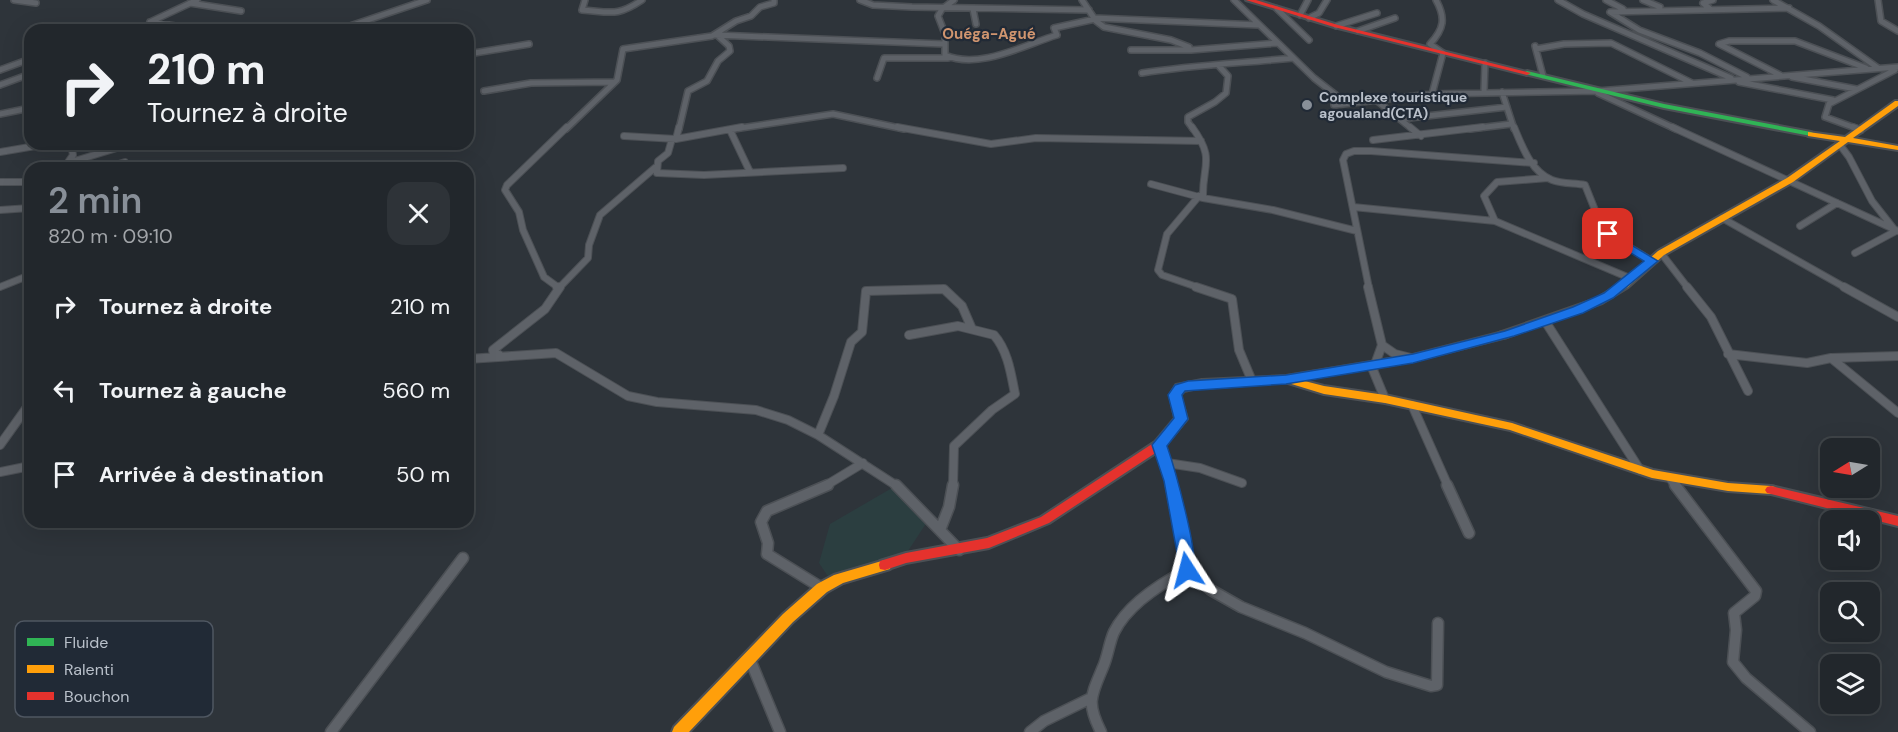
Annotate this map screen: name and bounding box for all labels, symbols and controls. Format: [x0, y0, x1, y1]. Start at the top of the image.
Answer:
district label: Ouéga-Agué [942, 24, 1036, 44]
text: 210 m [147, 42, 265, 97]
icon: right [48, 48, 126, 126]
place label: Complexe touristique agoualand(CTA) [1319, 88, 1467, 122]
text: Tournez à droite [147, 95, 348, 130]
marker: Complexe touristique agoualand(CTA) [1300, 98, 1314, 112]
text: 2 min [48, 177, 142, 224]
button: close [387, 182, 450, 245]
pin [1582, 208, 1633, 259]
icon: arrive [1591, 217, 1624, 250]
text: 820 m · 09:10 [48, 223, 173, 249]
icon: right [48, 290, 81, 323]
text: Tournez à droite [99, 292, 272, 321]
text: 210 m [390, 292, 450, 321]
icon: left [48, 374, 81, 407]
text: Tournez à gauche [99, 376, 287, 405]
text: 560 m [382, 376, 450, 405]
north arrow [1820, 438, 1880, 498]
map controls [1820, 438, 1880, 714]
icon: arrive [48, 458, 81, 491]
text: Arrivée à destination [99, 460, 324, 489]
text: 50 m [396, 460, 450, 489]
button: sound [1820, 510, 1880, 570]
position arrow [1155, 538, 1219, 602]
button: search [1820, 582, 1880, 642]
legend [15, 621, 213, 717]
text: Fluide [64, 632, 108, 653]
button: layers [1820, 654, 1880, 714]
text: Ralenti [64, 659, 114, 680]
text: Bouchon [64, 686, 129, 707]

